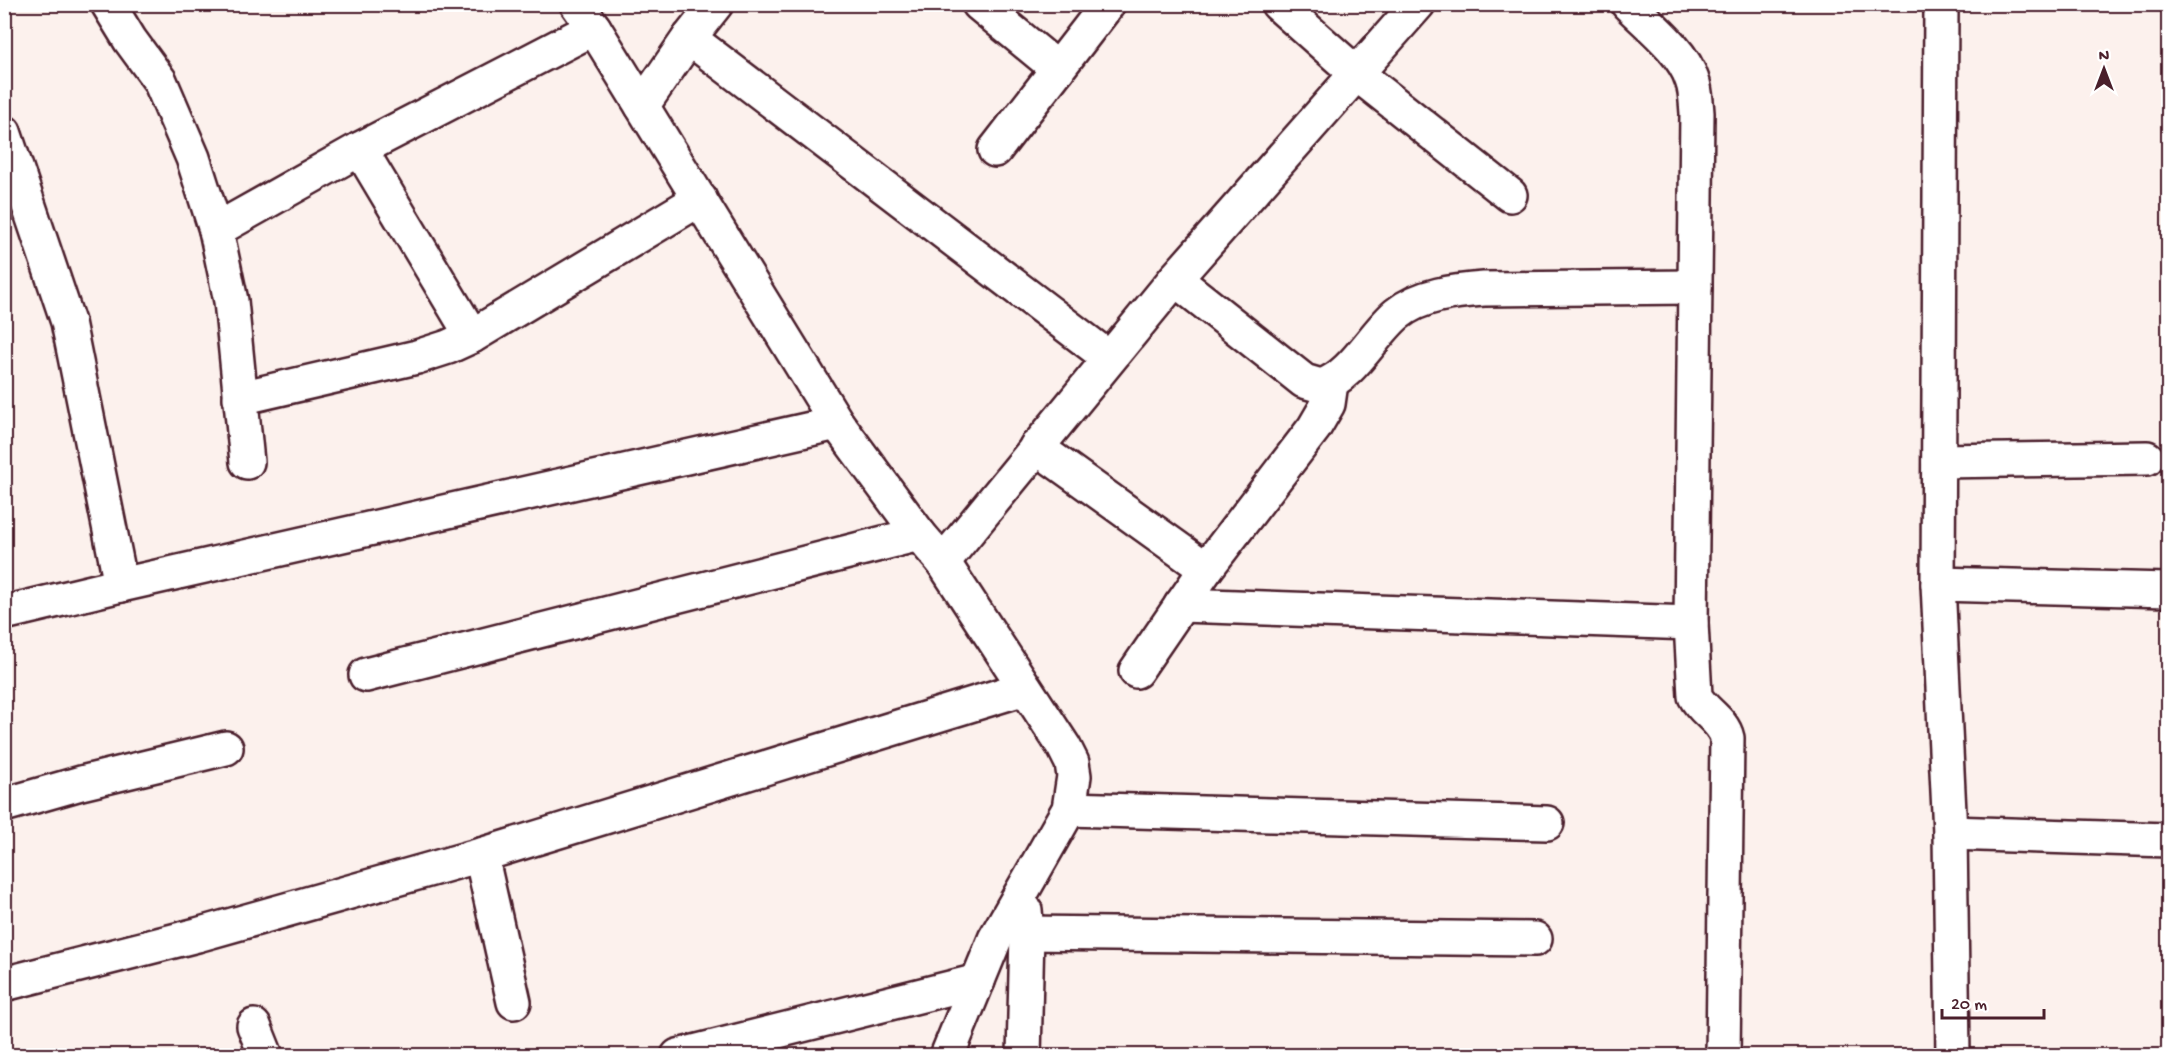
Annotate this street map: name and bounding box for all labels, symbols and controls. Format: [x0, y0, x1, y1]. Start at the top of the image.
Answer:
north arrow [2074, 39, 2134, 99]
text: N [2099, 48, 2110, 67]
scale bar [1942, 982, 2044, 1020]
text: 20 m [1951, 995, 1987, 1016]

